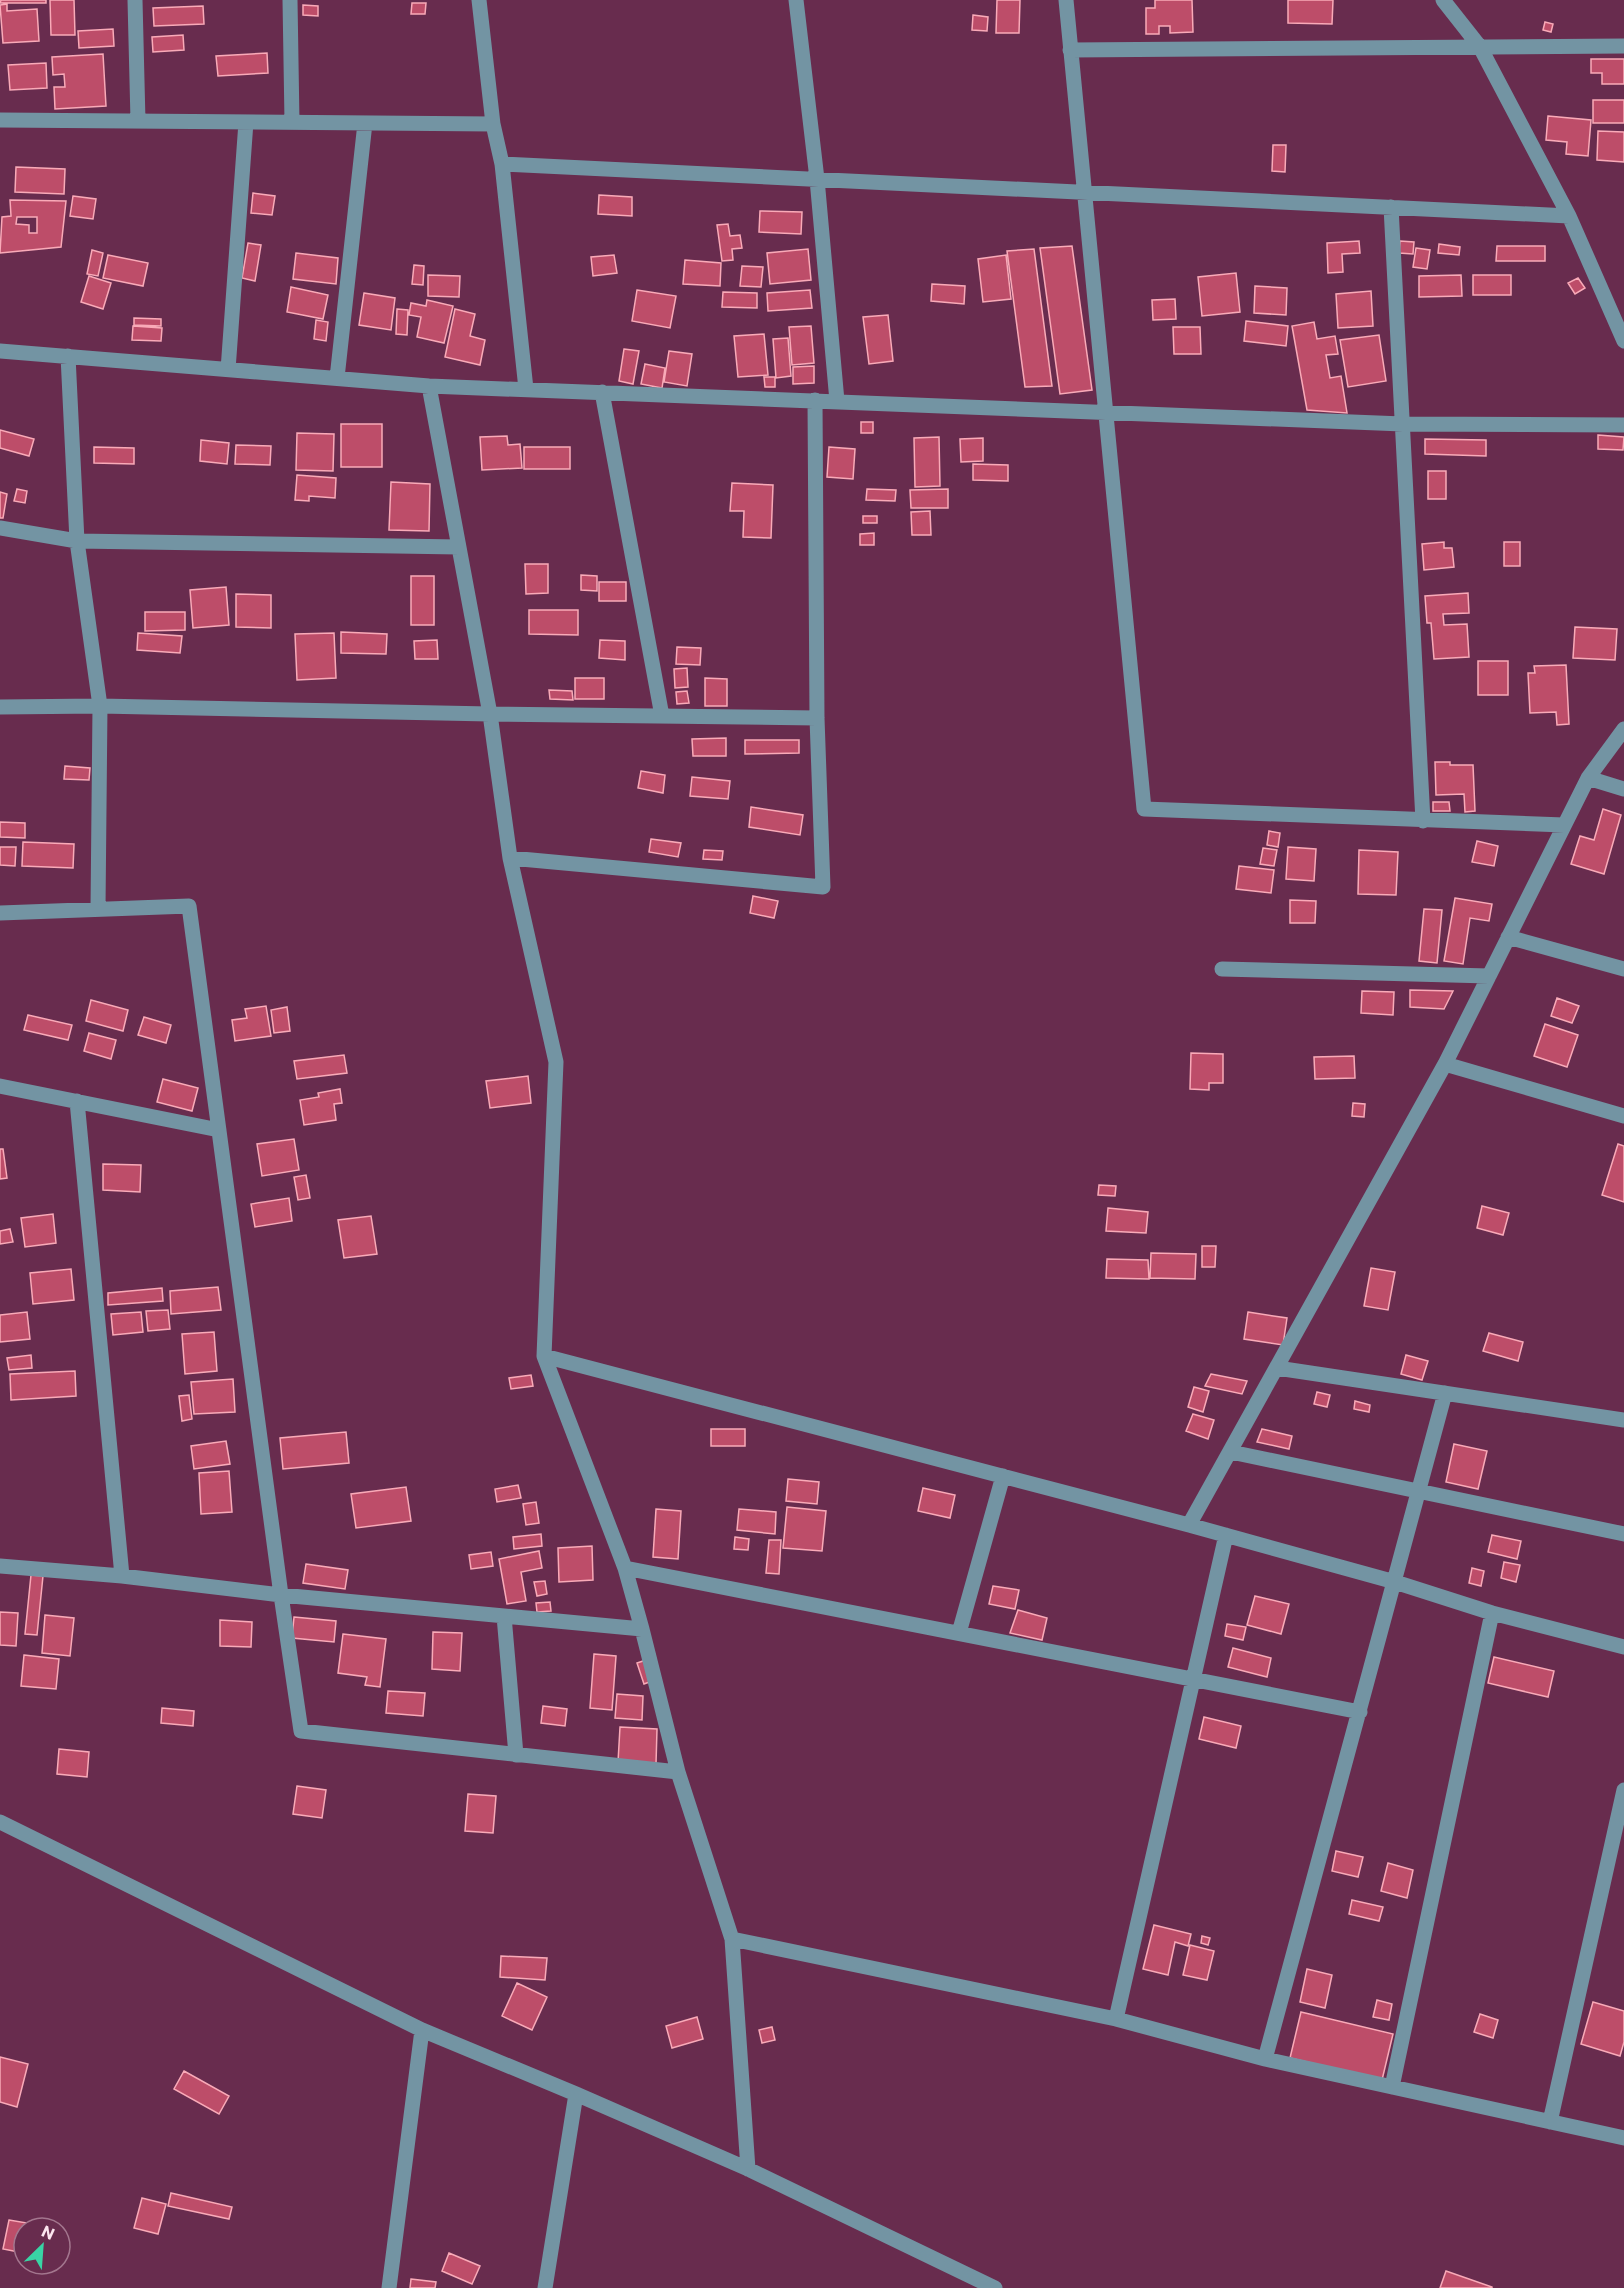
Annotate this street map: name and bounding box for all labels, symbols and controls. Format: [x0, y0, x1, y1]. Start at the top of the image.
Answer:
north arrow [12, 2216, 72, 2276]
text: N [39, 2221, 58, 2243]

